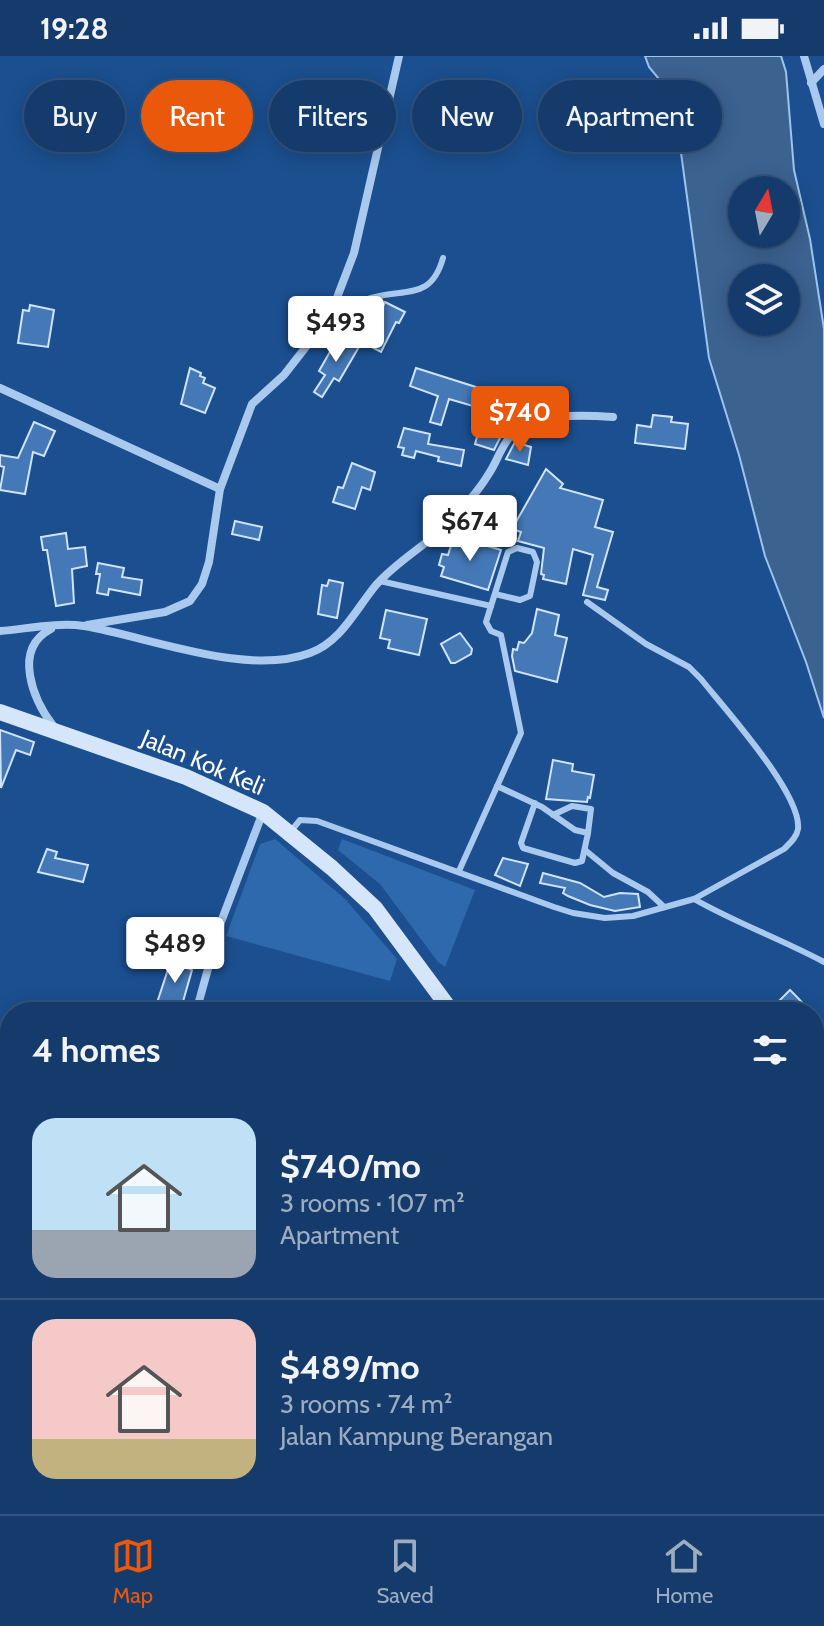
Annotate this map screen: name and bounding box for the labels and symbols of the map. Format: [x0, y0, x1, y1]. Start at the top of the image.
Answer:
north arrow [728, 176, 800, 248]
pin: $493 [289, 296, 383, 364]
pin: $740 [473, 386, 567, 454]
pin: $674 [423, 495, 517, 563]
street label: Jalan Kok Keli [136, 723, 269, 801]
pin: $489 [128, 917, 222, 985]

